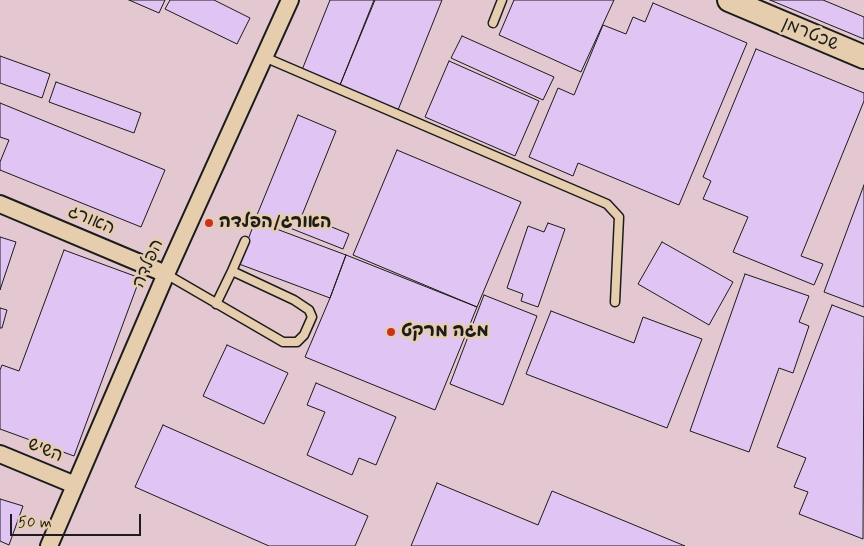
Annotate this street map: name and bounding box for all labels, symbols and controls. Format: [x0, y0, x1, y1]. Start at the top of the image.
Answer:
street label: שכטרמן [779, 14, 841, 56]
street label: האורג [64, 202, 118, 240]
place label: האורג/הפלדה [219, 212, 332, 234]
marker: האורג/הפלדה [203, 217, 215, 229]
street label: הפלדה [129, 236, 169, 292]
place label: מגה מרקט [401, 321, 489, 343]
marker: מגה מרקט [385, 326, 397, 338]
street label: השיש [24, 434, 66, 468]
scale bar [12, 504, 144, 536]
text: 50 m [18, 513, 52, 533]

